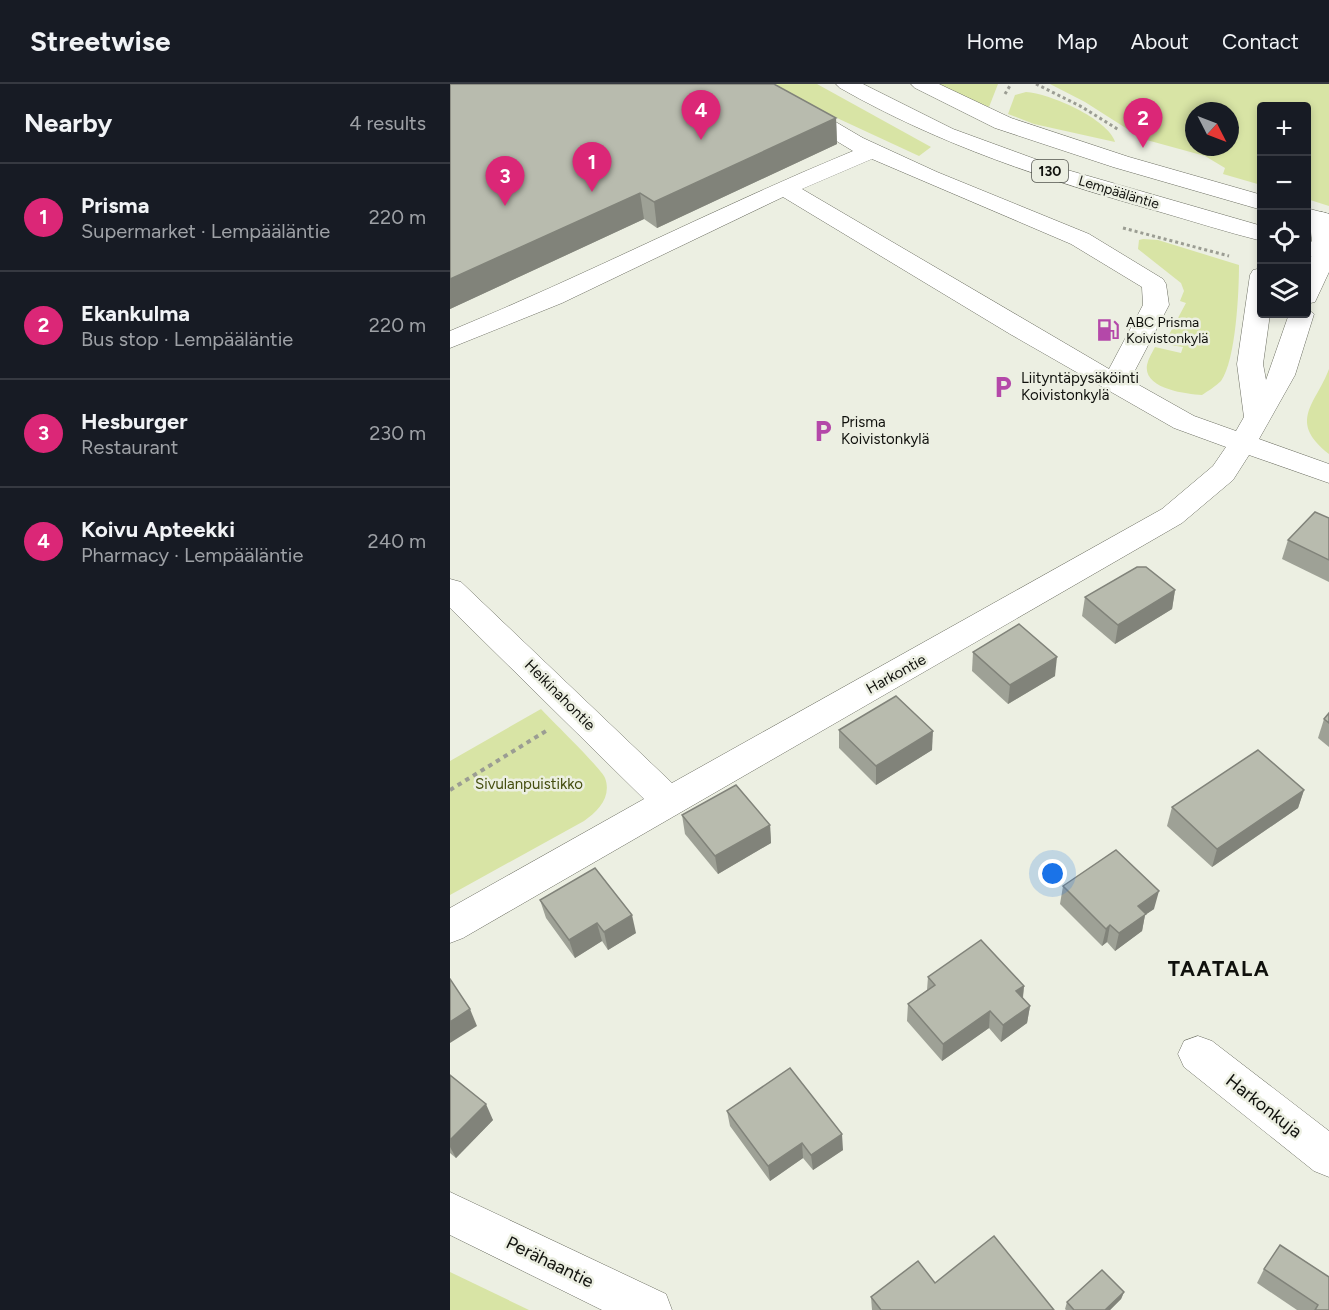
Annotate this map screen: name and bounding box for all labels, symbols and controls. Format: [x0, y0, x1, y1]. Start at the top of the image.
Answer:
text: Streetwise [30, 24, 170, 58]
text: Home [967, 29, 1024, 54]
text: Map [1057, 29, 1098, 54]
text: About [1131, 29, 1189, 54]
text: Contact [1222, 29, 1299, 54]
pin: 4 [682, 91, 720, 140]
pin: 2 [1124, 98, 1162, 148]
north arrow [1185, 102, 1239, 156]
map controls [1257, 102, 1311, 318]
button: + [1257, 102, 1311, 156]
text: Nearby [24, 107, 112, 139]
text: 4 results [349, 111, 426, 135]
pin: 1 [572, 142, 612, 192]
pin: 3 [486, 156, 524, 206]
button: − [1257, 156, 1311, 210]
road number: 130 [1032, 160, 1068, 182]
street label: Lempääläntie [1076, 172, 1162, 213]
text: Prisma [81, 192, 150, 219]
text: 1 [39, 205, 48, 229]
text: 220 m [369, 205, 426, 229]
button: locate [1257, 210, 1311, 264]
text: Supermarket · Lempääläntie [81, 219, 330, 243]
button: layers [1257, 264, 1311, 318]
text: Ekankulma [81, 300, 190, 327]
text: 2 [38, 313, 49, 337]
text: 220 m [369, 313, 426, 337]
place label: ABC Prisma Koivistonkylä [1126, 314, 1208, 347]
fuel station icon: ABC Prisma Koivistonkylä [1095, 317, 1121, 343]
text: Bus stop · Lempääläntie [81, 327, 293, 351]
place label: Liityntäpysäköinti Koivistonkylä [1021, 369, 1139, 404]
parking icon: Liityntäpysäköinti Koivistonkylä [990, 374, 1016, 400]
text: Hesburger [81, 408, 188, 435]
place label: Prisma Koivistonkylä [841, 413, 929, 448]
parking icon: Prisma Koivistonkylä [810, 418, 836, 444]
text: 3 [38, 421, 49, 445]
text: 230 m [369, 421, 426, 445]
text: Restaurant [81, 435, 178, 459]
text: Koivu Apteekki [81, 516, 235, 543]
text: 4 [37, 529, 50, 553]
text: 240 m [368, 529, 426, 553]
text: Pharmacy · Lempääläntie [81, 543, 303, 567]
street label: Harkontie [863, 650, 929, 698]
street label: Heikinahontie [521, 656, 599, 734]
park label: Sivulanpuistikko [475, 775, 583, 793]
your location [1038, 859, 1067, 888]
district label: TAATALA [1168, 956, 1270, 981]
street label: Harkonkuja [1222, 1069, 1306, 1143]
street label: Perähaantie [503, 1231, 597, 1293]

